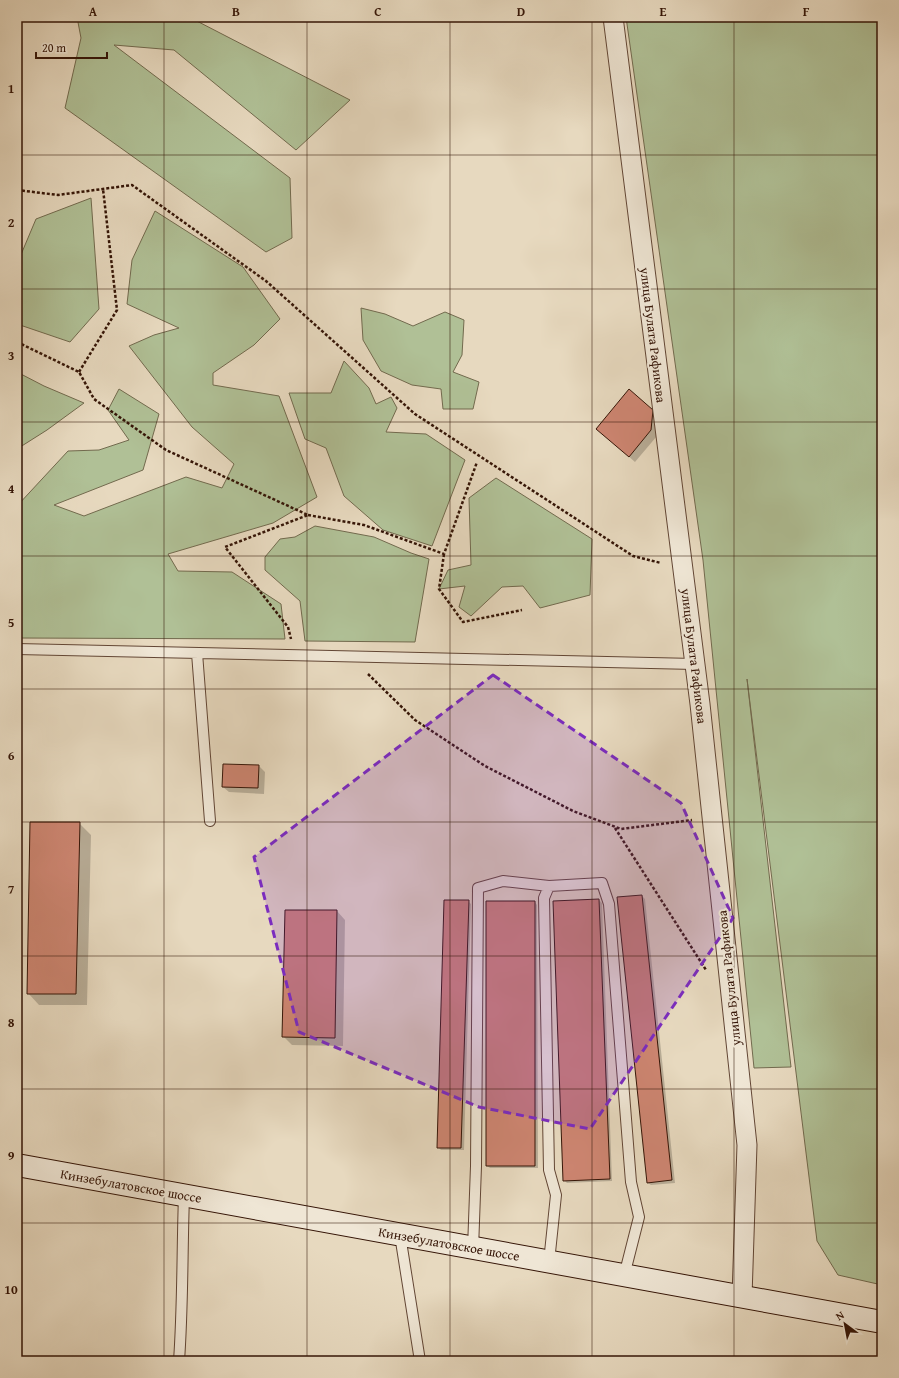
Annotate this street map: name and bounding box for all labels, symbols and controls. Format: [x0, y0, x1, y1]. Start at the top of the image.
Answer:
text: A [89, 2, 98, 21]
text: B [232, 2, 240, 21]
text: C [374, 2, 382, 21]
text: D [517, 2, 525, 21]
text: E [660, 2, 667, 21]
text: F [803, 2, 810, 21]
scale bar [36, 34, 107, 60]
text: 20 m [42, 39, 66, 56]
text: 1 [8, 79, 14, 98]
text: 2 [8, 213, 15, 232]
street label: улица Булата Рафикова [635, 265, 671, 405]
text: 3 [8, 346, 14, 365]
text: 4 [8, 479, 15, 498]
street label: улица Булата Рафикова [676, 586, 712, 726]
text: 5 [8, 613, 15, 632]
text: 6 [8, 746, 15, 765]
text: 7 [8, 880, 15, 899]
street label: улица Булата Рафикова [712, 908, 746, 1048]
text: 8 [8, 1013, 15, 1032]
text: 9 [8, 1146, 15, 1165]
street label: Кинзебулатовское шоссе [59, 1164, 203, 1208]
street label: Кинзебулатовское шоссе [377, 1222, 521, 1266]
text: 10 [4, 1280, 18, 1299]
north arrow [825, 1304, 865, 1344]
text: N [832, 1306, 848, 1324]

